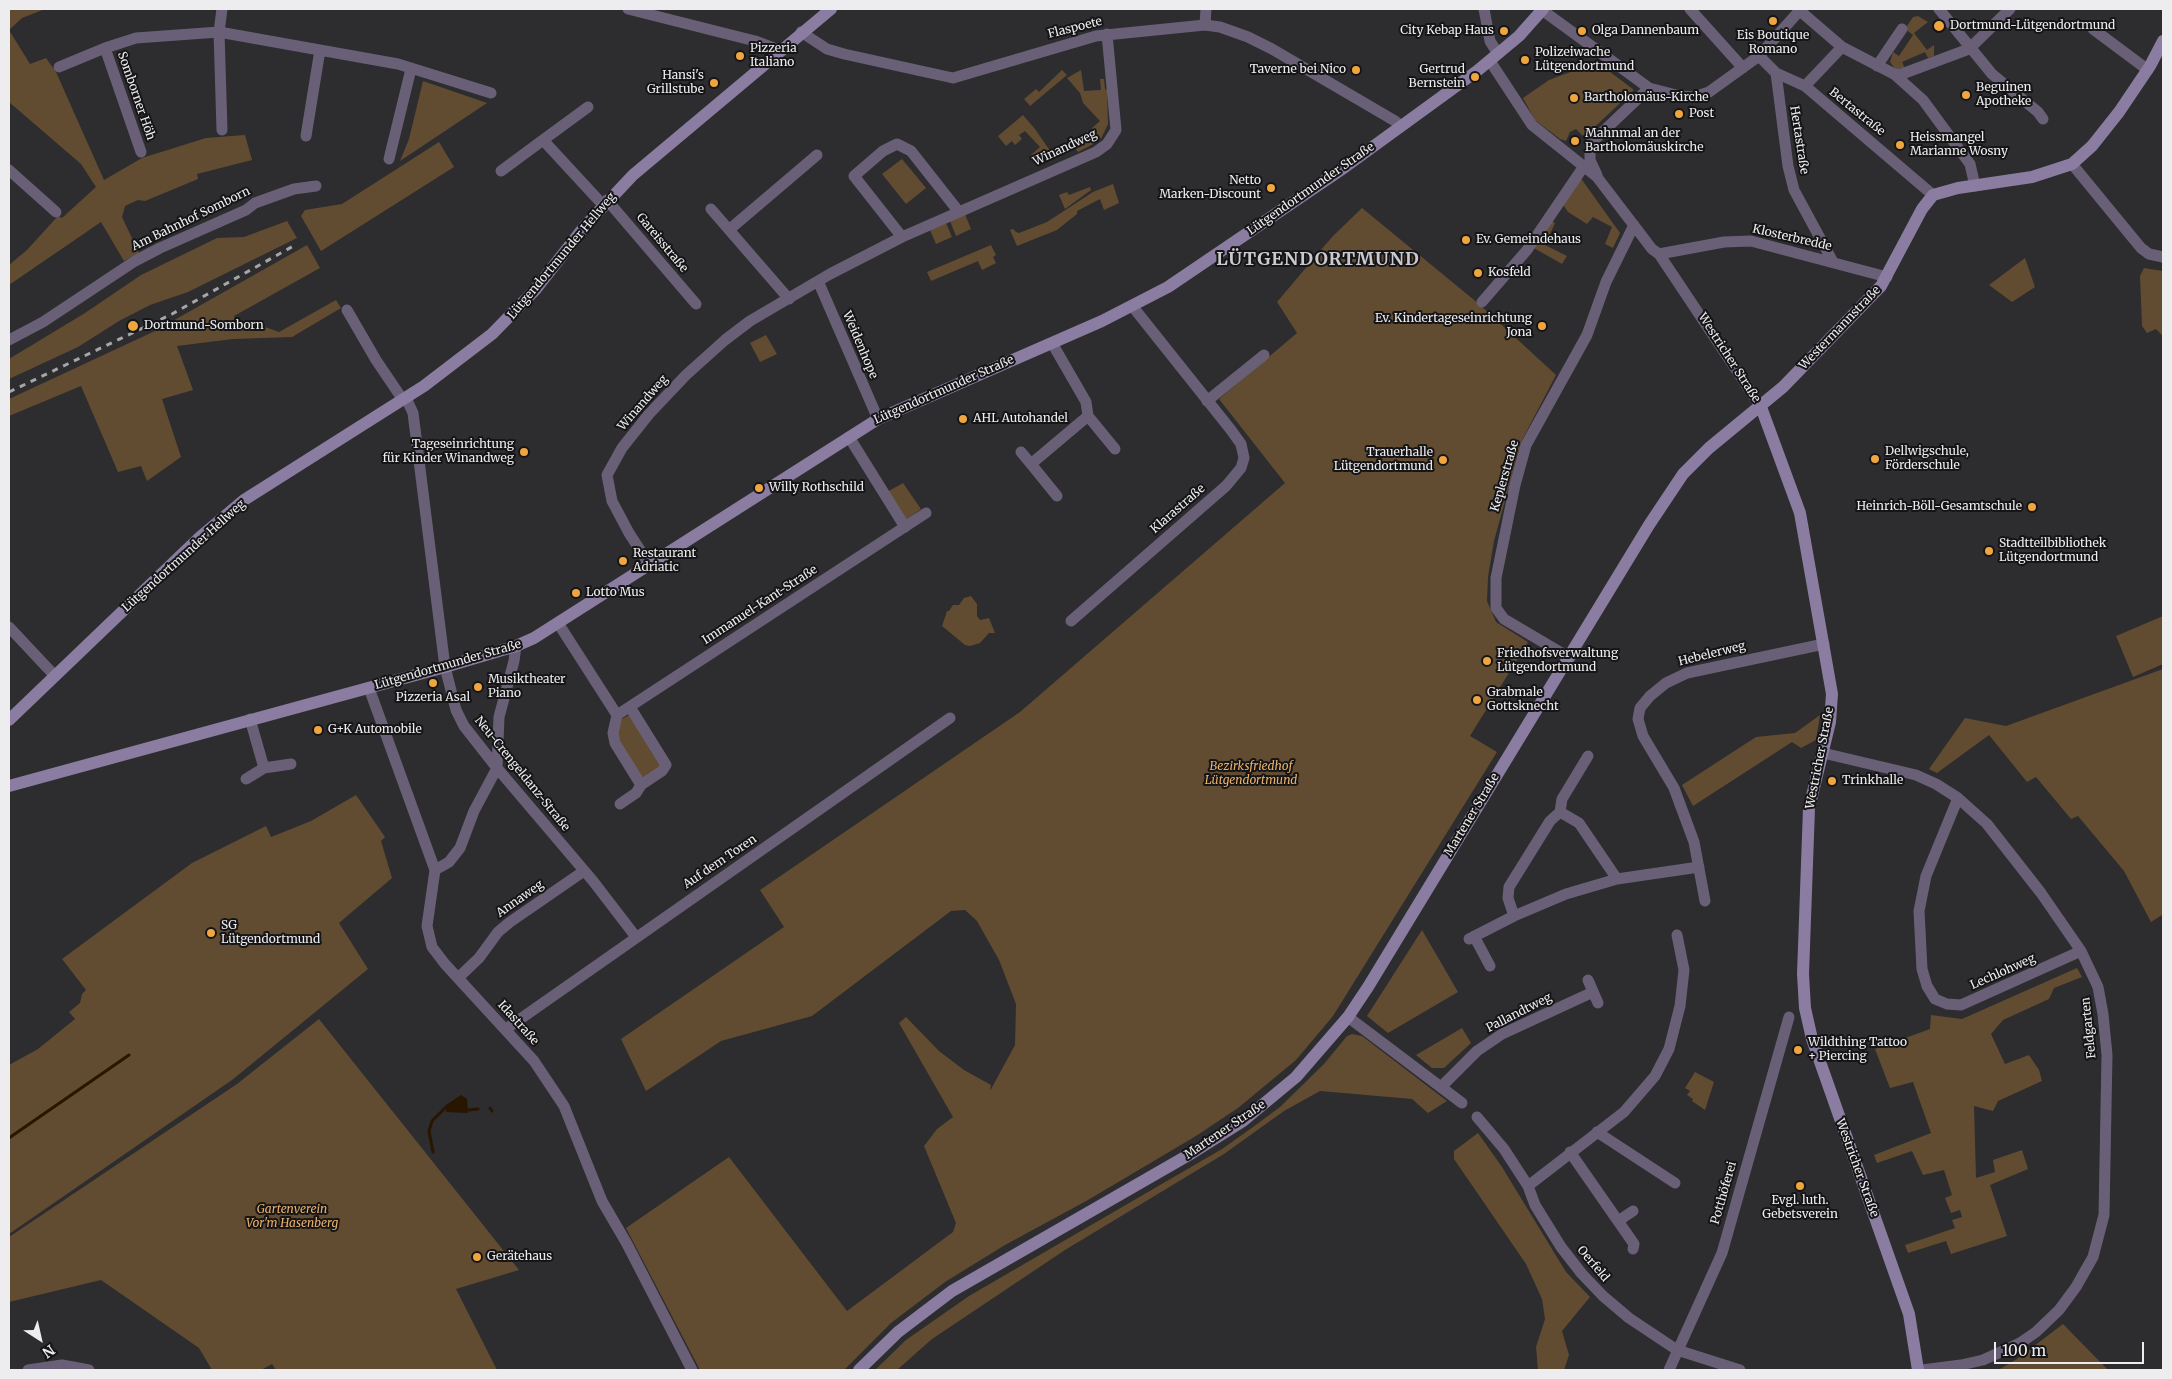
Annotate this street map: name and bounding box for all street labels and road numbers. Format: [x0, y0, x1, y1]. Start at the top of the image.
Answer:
street label: Flaspoete [1046, 14, 1104, 42]
street label: Somborner Höh [114, 50, 158, 142]
street label: Bertastraße [1826, 85, 1888, 139]
street label: Hertastraße [1786, 105, 1812, 175]
street label: Winandweg [1031, 127, 1099, 169]
street label: Lütgendortmunder Straße [1245, 140, 1377, 238]
street label: Am Bahnhof Somborn [129, 184, 253, 254]
street label: Lütgendortmunder Hellweg [505, 190, 619, 322]
street label: Gareisstraße [633, 210, 691, 276]
street label: Klosterbredde [1751, 222, 1833, 254]
street label: Westermannstraße [1796, 283, 1884, 373]
street label: Weidenhope [839, 309, 881, 381]
street label: Westricher Straße [1695, 311, 1763, 405]
street label: Lütgendortmunder Straße [872, 353, 1016, 427]
street label: Winandweg [615, 372, 671, 434]
street label: Keplerstraße [1488, 439, 1522, 513]
street label: Klarastraße [1148, 481, 1208, 537]
street label: Lütgendortmunder Hellweg [120, 497, 248, 615]
street label: Immanuel-Kant-Straße [700, 562, 820, 648]
street label: Lütgendortmunder Straße [373, 637, 523, 693]
street label: Hebelerweg [1677, 639, 1747, 669]
street label: Westricher Straße [1803, 706, 1837, 810]
street label: Neu-Crengeldanz-Straße [471, 714, 573, 834]
street label: Martener Straße [1441, 771, 1503, 859]
street label: Auf dem Toren [681, 832, 759, 892]
street label: Annaweg [494, 877, 546, 921]
street label: Lechlohweg [1968, 951, 2038, 993]
street label: Pallandtweg [1484, 990, 1554, 1036]
street label: Feldgarten [2079, 997, 2099, 1059]
street label: Idastraße [494, 998, 542, 1048]
street label: Martener Straße [1182, 1098, 1268, 1162]
street label: Westricher Straße [1832, 1117, 1882, 1219]
street label: Potthöferei [1708, 1160, 1740, 1226]
street label: Oerfeld [1574, 1243, 1612, 1285]

